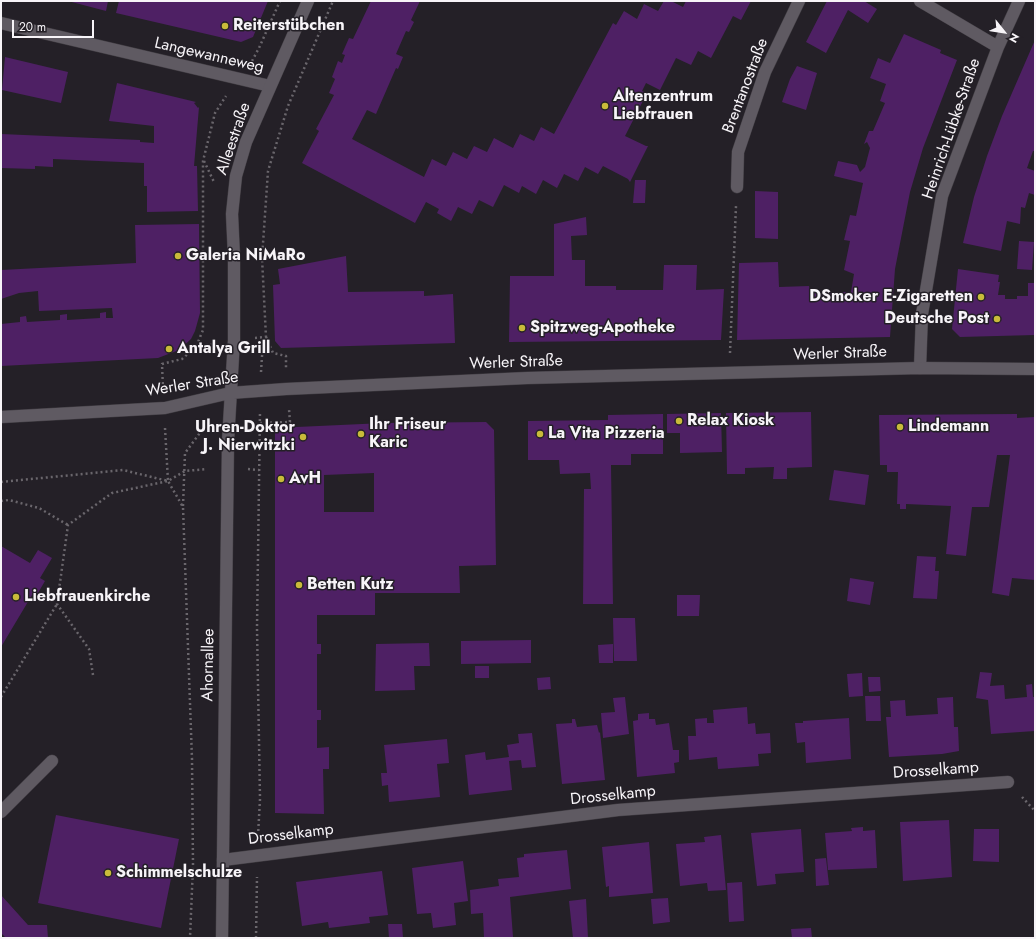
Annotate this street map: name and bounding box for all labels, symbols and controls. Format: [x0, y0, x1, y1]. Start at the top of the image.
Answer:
scale bar [14, 12, 96, 38]
north arrow [984, 12, 1024, 52]
place label: Reiterstübchen [233, 16, 345, 36]
text: 20 m [19, 18, 46, 36]
marker: Reiterstübchen [220, 21, 230, 31]
text: N [1005, 30, 1024, 46]
street label: Langewanneweg [152, 34, 266, 78]
street label: Brentanostraße [719, 36, 773, 136]
street label: Heinrich-Lübke-Straße [919, 56, 985, 202]
place label: Altenzentrum Liebfrauen [613, 87, 713, 125]
street label: Alleestraße [213, 100, 255, 178]
marker: Altenzentrum Liebfrauen [600, 101, 610, 111]
place label: Galeria NiMaRo [186, 246, 305, 266]
marker: Galeria NiMaRo [173, 251, 183, 261]
place label: DSmoker E-Zigaretten [809, 287, 973, 307]
marker: DSmoker E-Zigaretten [976, 292, 986, 302]
place label: Deutsche Post [884, 309, 989, 329]
marker: Deutsche Post [992, 314, 1002, 324]
place label: Spitzweg-Apotheke [530, 318, 675, 338]
marker: Spitzweg-Apotheke [517, 323, 527, 333]
place label: Antalya Grill [177, 339, 270, 359]
street label: Werler Straße [793, 343, 887, 365]
marker: Antalya Grill [164, 344, 174, 354]
street label: Werler Straße [469, 352, 563, 374]
street label: Werler Straße [144, 368, 240, 402]
place label: Relax Kiosk [687, 411, 774, 431]
place label: Ihr Friseur Karic [369, 415, 446, 453]
marker: Relax Kiosk [674, 416, 684, 426]
place label: Lindemann [908, 417, 989, 437]
place label: Uhren-Doktor J. Nierwitzki [195, 418, 295, 456]
marker: Lindemann [895, 422, 905, 432]
place label: La Vita Pizzeria [548, 424, 665, 444]
marker: Ihr Friseur Karic [356, 429, 366, 439]
marker: La Vita Pizzeria [535, 429, 545, 439]
marker: Uhren-Doktor J. Nierwitzki [298, 432, 308, 442]
place label: AvH [289, 469, 321, 489]
marker: AvH [276, 474, 286, 484]
place label: Betten Kutz [307, 575, 393, 595]
marker: Betten Kutz [294, 580, 304, 590]
place label: Liebfrauenkirche [24, 587, 150, 607]
marker: Liebfrauenkirche [11, 592, 21, 602]
street label: Ahornallee [199, 628, 219, 702]
street label: Drosselkamp [892, 758, 980, 784]
street label: Drosselkamp [569, 782, 657, 810]
street label: Drosselkamp [247, 820, 335, 850]
place label: Schimmelschulze [116, 863, 242, 883]
marker: Schimmelschulze [103, 868, 113, 878]

